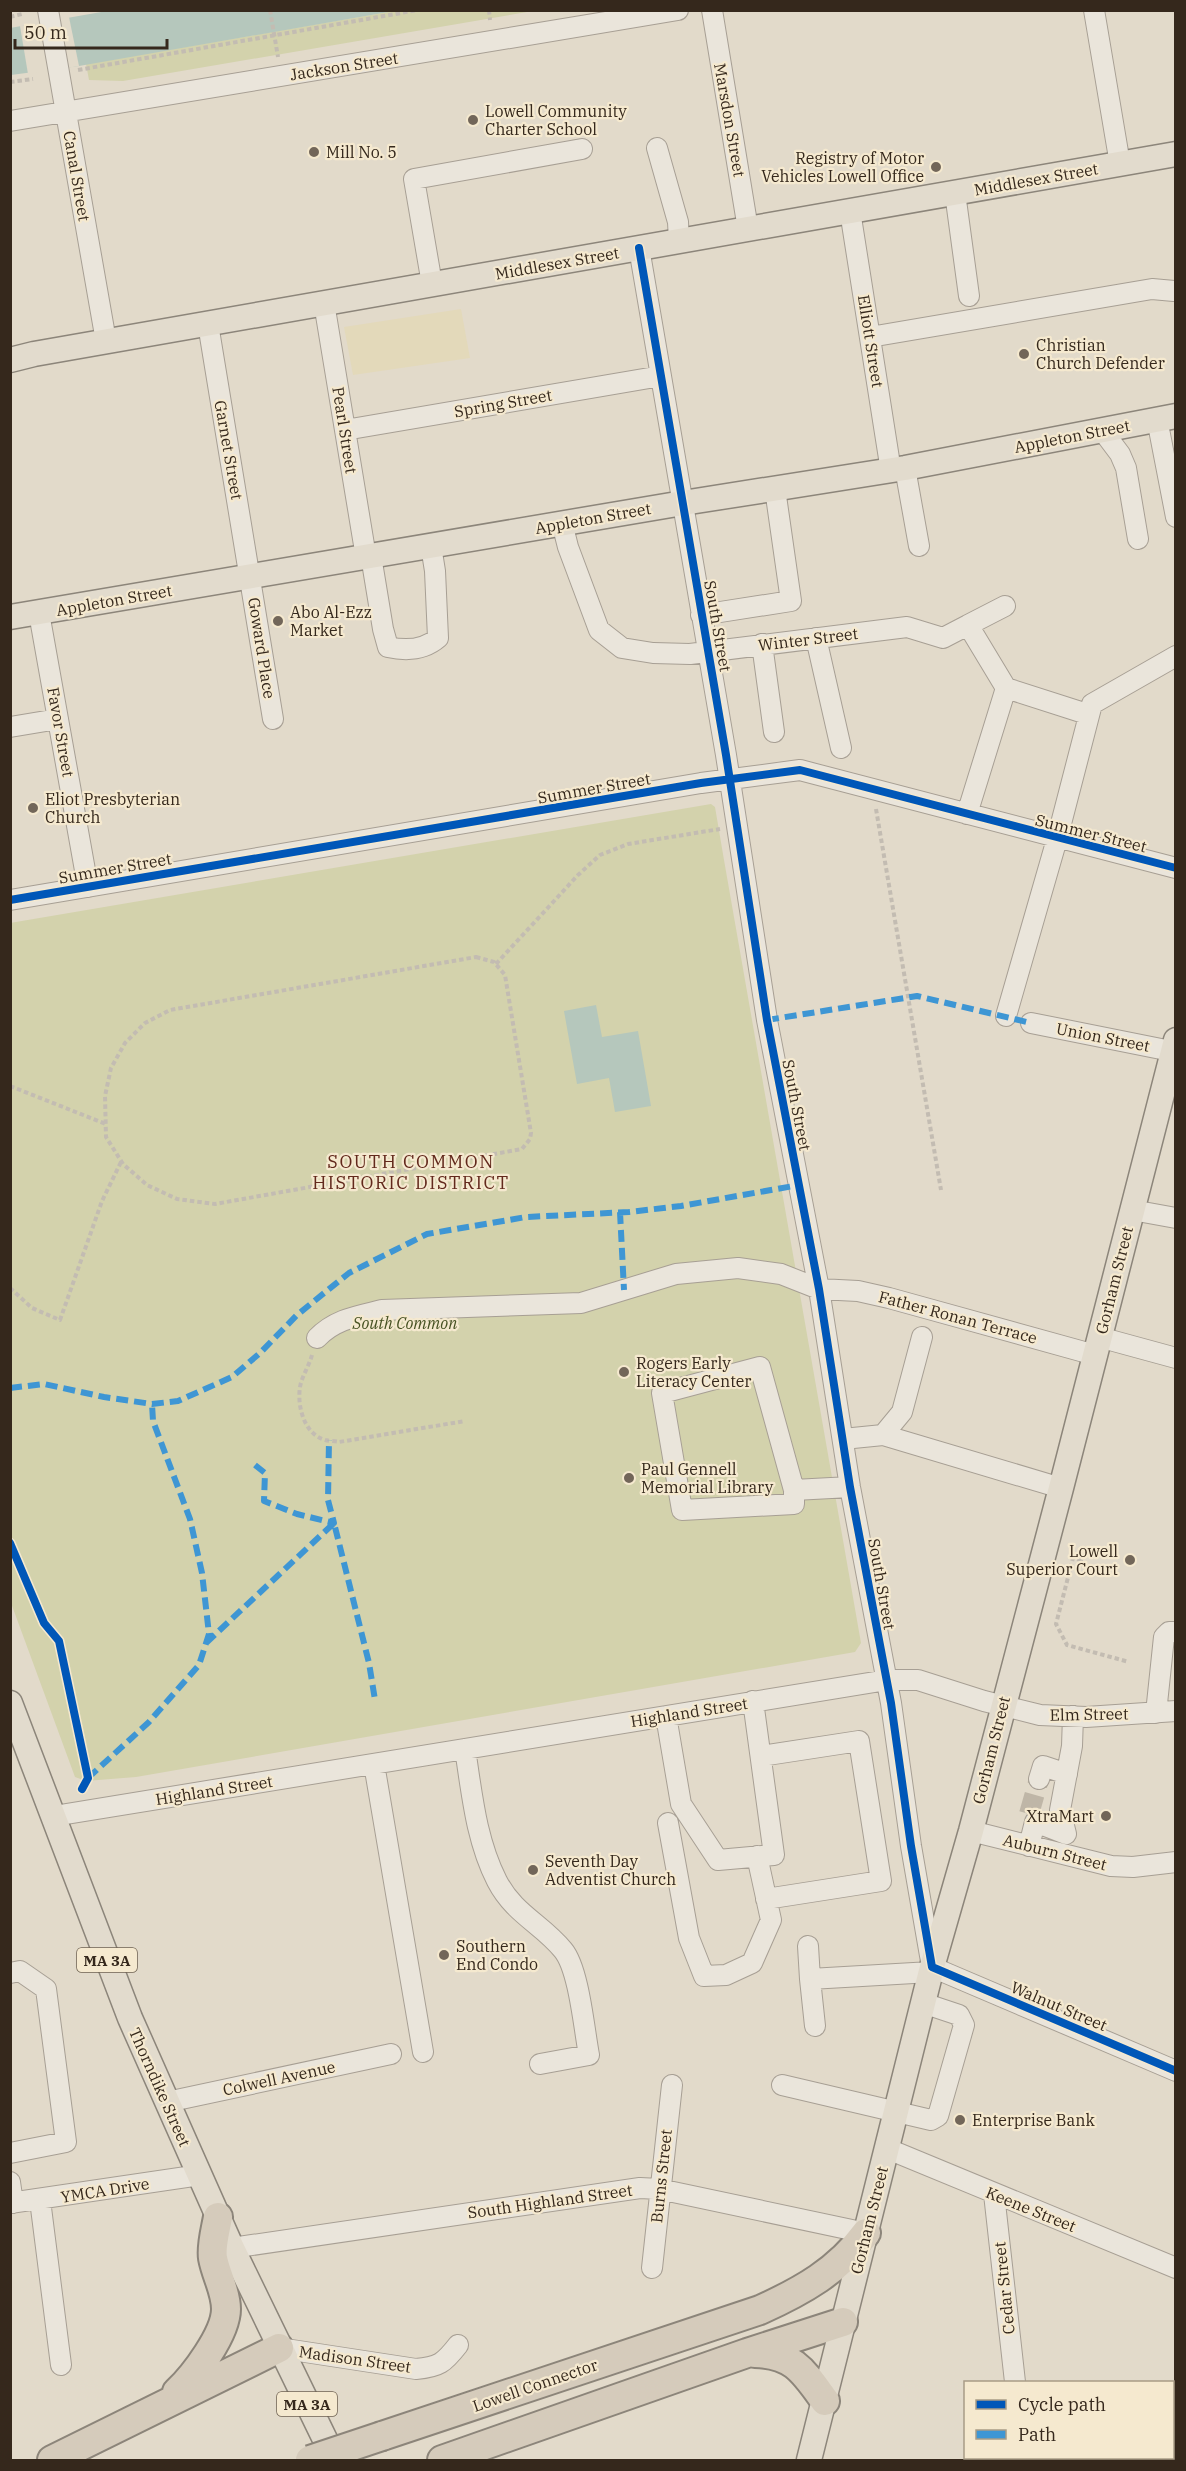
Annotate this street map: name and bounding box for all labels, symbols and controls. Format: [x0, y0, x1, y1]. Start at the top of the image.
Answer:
scale bar [15, 12, 166, 50]
text: 50 m [24, 21, 67, 44]
street label: Jackson Street [288, 48, 400, 84]
street label: Marsdon Street [710, 62, 750, 179]
place label: Lowell Community Charter School [485, 101, 627, 139]
marker: Lowell Community Charter School [466, 113, 480, 127]
street label: Canal Street [59, 129, 95, 223]
place label: Mill No. 5 [326, 142, 397, 162]
marker: Mill No. 5 [307, 145, 321, 159]
place label: Registry of Motor Vehicles Lowell Office [761, 148, 924, 186]
street label: Middlesex Street [972, 158, 1100, 200]
marker: Registry of Motor Vehicles Lowell Office [929, 160, 943, 174]
street label: Middlesex Street [493, 242, 621, 284]
street label: Elliott Street [854, 293, 888, 389]
place label: Christian Church Defender [1036, 335, 1165, 373]
marker: Christian Church Defender [1017, 347, 1031, 361]
street label: Pearl Street [328, 385, 362, 475]
street label: Spring Street [453, 385, 554, 421]
street label: Garnet Street [210, 399, 248, 502]
street label: Appleton Street [1012, 415, 1132, 457]
street label: Appleton Street [533, 498, 653, 538]
street label: South Street [700, 579, 736, 674]
street label: Appleton Street [54, 580, 174, 620]
street label: Goward Place [244, 596, 280, 700]
place label: Abo Al-Ezz Market [290, 602, 372, 640]
marker: Abo Al-Ezz Market [271, 614, 285, 628]
street label: Winter Street [757, 623, 859, 655]
street label: Favor Street [43, 685, 79, 779]
street label: Summer Street [536, 768, 652, 808]
place label: Eliot Presbyterian Church [45, 789, 180, 827]
marker: Eliot Presbyterian Church [26, 801, 40, 815]
street label: Summer Street [1033, 809, 1149, 857]
street label: Summer Street [57, 848, 173, 888]
street label: Union Street [1054, 1018, 1152, 1056]
street label: South Street [778, 1058, 816, 1153]
district label: SOUTH COMMON HISTORIC DISTRICT [312, 1150, 510, 1194]
street label: Gorham Street [1091, 1224, 1137, 1336]
street label: Father Ronan Terrace [877, 1286, 1039, 1348]
park label: South Common [352, 1313, 457, 1333]
place label: Rogers Early Literacy Center [636, 1353, 751, 1391]
marker: Rogers Early Literacy Center [617, 1365, 631, 1379]
place label: Paul Gennell Memorial Library [641, 1459, 774, 1497]
marker: Paul Gennell Memorial Library [622, 1471, 636, 1485]
street label: South Street [864, 1537, 900, 1632]
place label: Lowell Superior Court [1006, 1541, 1118, 1579]
marker: Lowell Superior Court [1123, 1553, 1137, 1567]
street label: Highland Street [629, 1693, 749, 1731]
street label: Gorham Street [968, 1694, 1014, 1806]
street label: Elm Street [1049, 1703, 1129, 1725]
street label: Highland Street [154, 1771, 274, 1809]
place label: XtraMart [1026, 1806, 1094, 1826]
marker: XtraMart [1099, 1809, 1113, 1823]
street label: Auburn Street [1001, 1829, 1109, 1875]
place label: Seventh Day Adventist Church [545, 1851, 676, 1889]
marker: Seventh Day Adventist Church [526, 1863, 540, 1877]
place label: Southern End Condo [456, 1936, 538, 1974]
road number: MA 3A [77, 1948, 137, 1972]
marker: Southern End Condo [437, 1948, 451, 1962]
street label: Walnut Street [1008, 1977, 1110, 2035]
street label: Thorndike Street [125, 2025, 195, 2150]
street label: Colwell Avenue [221, 2056, 337, 2100]
place label: Enterprise Bank [972, 2110, 1096, 2130]
marker: Enterprise Bank [953, 2113, 967, 2127]
street label: Burns Street [646, 2128, 676, 2224]
street label: Gorham Street [846, 2164, 892, 2276]
street label: YMCA Drive [59, 2173, 151, 2207]
street label: South Highland Street [466, 2179, 634, 2222]
street label: Keene Street [983, 2182, 1079, 2236]
street label: Cedar Street [989, 2240, 1019, 2335]
street label: Madison Street [298, 2341, 413, 2377]
street label: Lowell Connector [470, 2354, 600, 2416]
legend [964, 2381, 1174, 2459]
road number: MA 3A [277, 2392, 337, 2416]
text: Cycle path [1018, 2393, 1106, 2416]
text: Path [1018, 2423, 1056, 2446]

